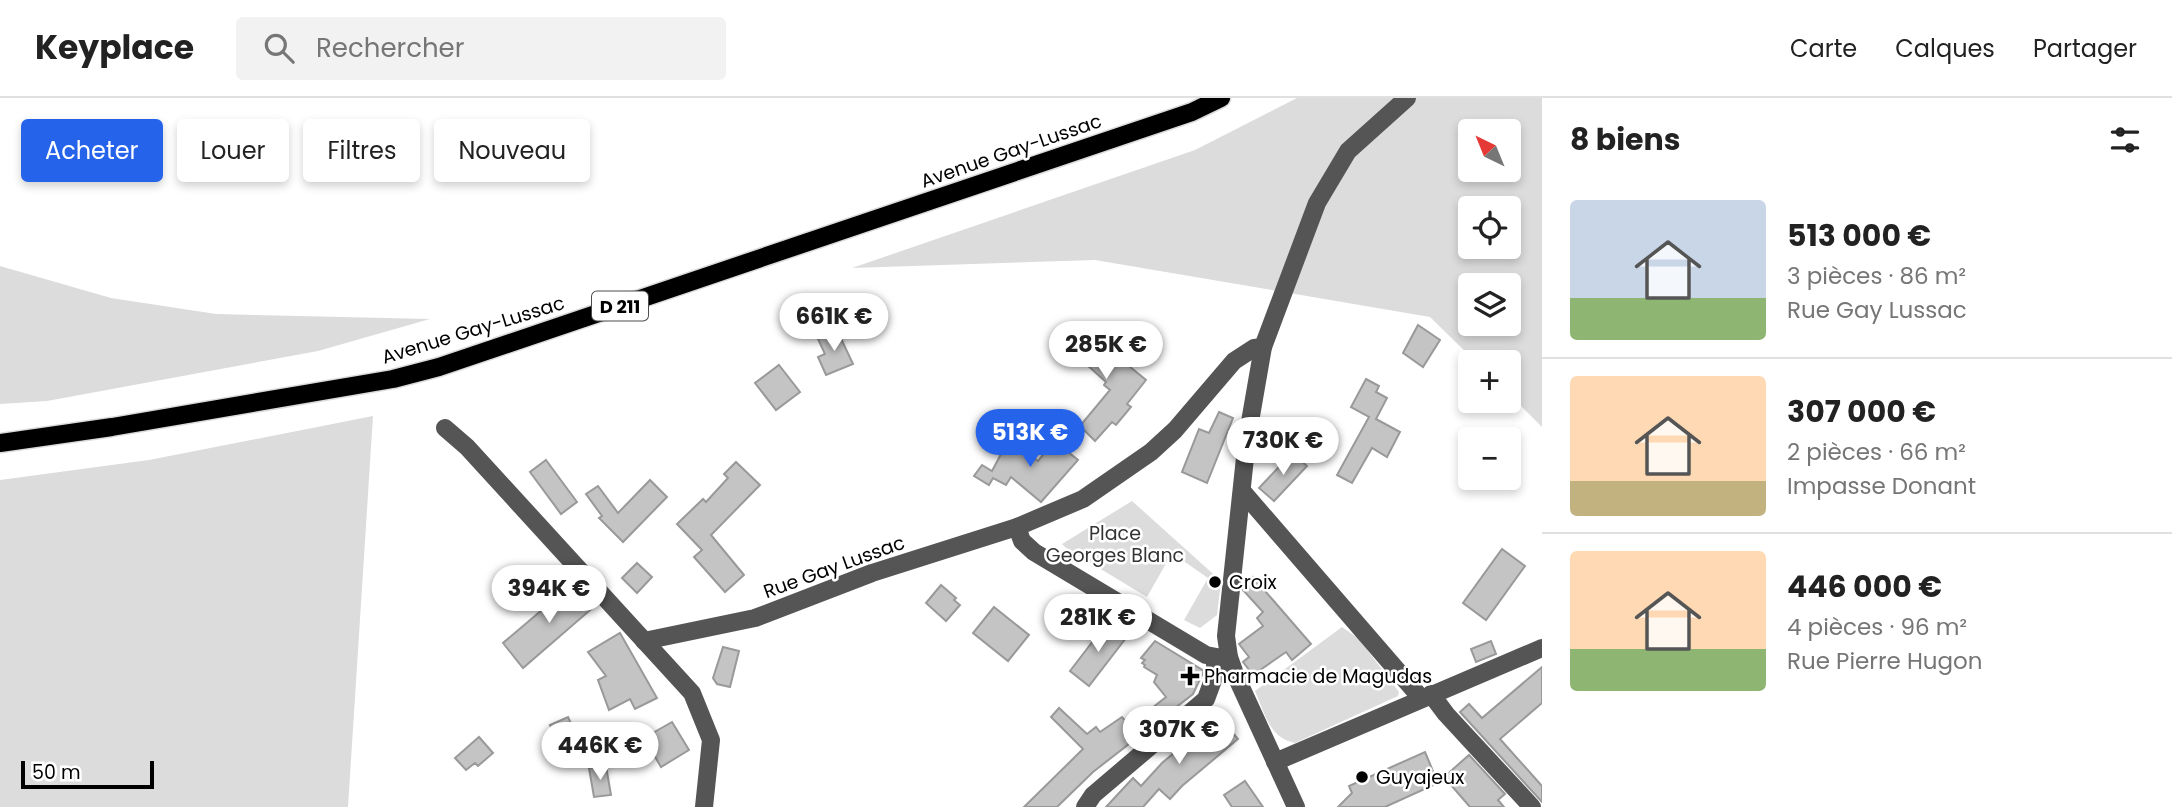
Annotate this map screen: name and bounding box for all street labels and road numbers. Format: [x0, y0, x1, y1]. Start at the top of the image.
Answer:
street label: Avenue Gay-Lussac [917, 107, 1105, 195]
street label: Avenue Gay-Lussac [378, 289, 568, 371]
road number: D 211 [592, 292, 648, 321]
street label: Rue Gay Lussac [760, 529, 908, 605]

